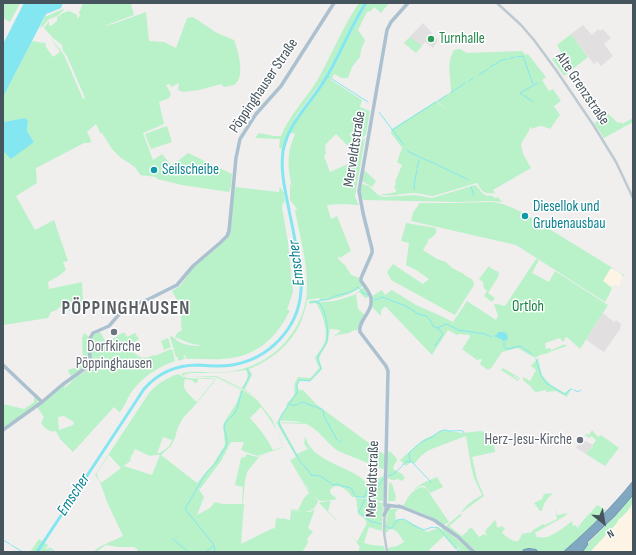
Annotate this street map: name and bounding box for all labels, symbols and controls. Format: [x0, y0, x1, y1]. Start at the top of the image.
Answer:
place label: Turnhalle [439, 30, 485, 48]
marker: Turnhalle [426, 34, 436, 44]
street label: Pöppinghauser Straße [226, 35, 302, 137]
street label: Alte Grenzstraße [551, 49, 613, 129]
street label: Merveldtstraße [340, 110, 370, 188]
place label: Seilscheibe [162, 161, 219, 179]
marker: Seilscheibe [149, 165, 159, 175]
place label: Diesellok und Grubenausbau [533, 198, 605, 233]
marker: Diesellok und Grubenausbau [520, 211, 530, 221]
water label: Emscher [285, 239, 309, 287]
district label: PÖPPINGHAUSEN [62, 298, 190, 320]
park label: Ortloh [512, 298, 544, 316]
marker: Dorfkirche Pöppinghausen [109, 327, 119, 337]
place label: Dorfkirche Pöppinghausen [76, 338, 152, 373]
place label: Herz-Jesu-Kirche [485, 431, 572, 449]
marker: Herz-Jesu-Kirche [575, 435, 585, 445]
street label: Merveldtstraße [363, 440, 383, 518]
water label: Emscher [53, 471, 95, 519]
north arrow [584, 503, 624, 543]
text: N [605, 527, 616, 541]

